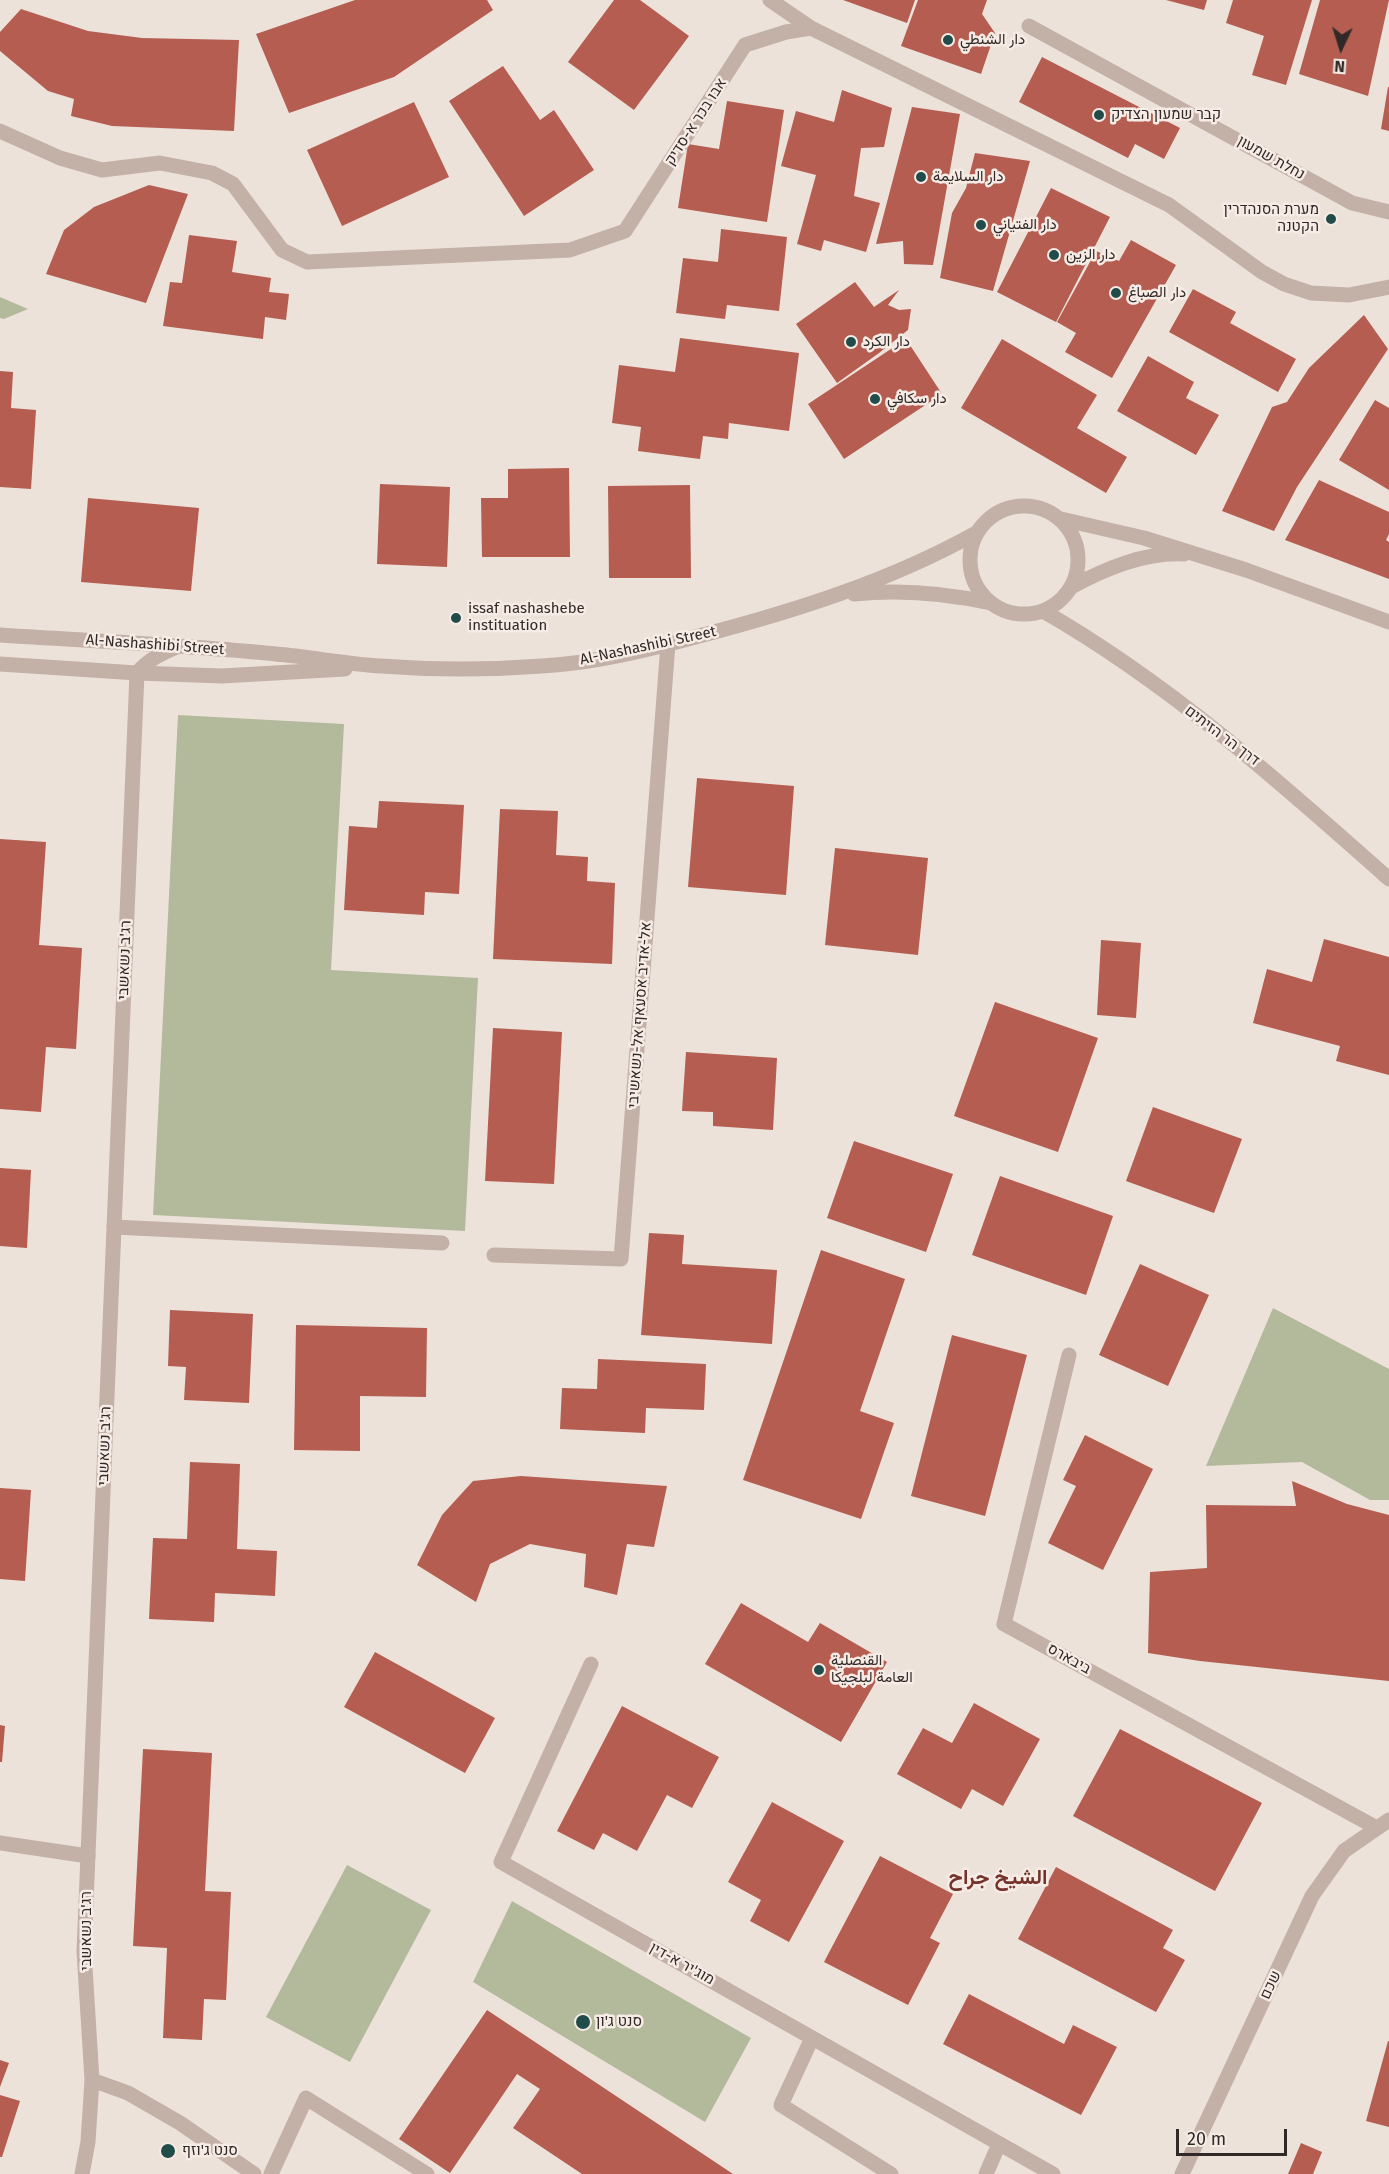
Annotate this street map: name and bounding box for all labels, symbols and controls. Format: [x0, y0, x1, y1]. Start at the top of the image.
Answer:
north arrow [1311, 18, 1371, 78]
place label: دار الشنطي [960, 31, 1025, 49]
marker: دار الشنطي [941, 33, 955, 47]
text: N [1334, 57, 1346, 76]
street label: אבו בכר א-סדיק [661, 75, 731, 169]
place label: קבר שמעון הצדיק [1111, 106, 1221, 124]
marker: קבר שמעון הצדיק [1092, 108, 1106, 122]
street label: נחלת שמעון [1234, 132, 1308, 184]
place label: دار السلايمة [933, 168, 1003, 186]
marker: دار السلايمة [914, 170, 928, 184]
place label: מערת הסנהדרין הקטנה [1223, 201, 1319, 236]
marker: מערת הסנהדרין הקטנה [1324, 212, 1338, 226]
place label: دار الفتياني [993, 216, 1057, 234]
marker: دار الفتياني [974, 218, 988, 232]
place label: دار الزين [1066, 246, 1115, 264]
marker: دار الزين [1047, 248, 1061, 262]
place label: دار الصباغ [1128, 284, 1186, 302]
marker: دار الصباغ [1109, 286, 1123, 300]
place label: دار الكرد [863, 333, 910, 351]
marker: دار الكرد [844, 335, 858, 349]
place label: دار سكافي [887, 390, 947, 408]
marker: دار سكافي [868, 392, 882, 406]
place label: issaf nashashebe instituation [468, 600, 585, 635]
marker: issaf nashashebe instituation [449, 611, 463, 625]
street label: Al-Nashashibi Street [578, 623, 718, 669]
street label: Al-Nashashibi Street [85, 631, 225, 659]
street label: דרך הר הזיתים [1181, 702, 1263, 770]
street label: רג'ב נשאשבי [115, 920, 135, 1000]
street label: אל-אדיב אסעאף אל-נשאשיבי [625, 921, 655, 1109]
street label: רג'ב נשאשבי [95, 1406, 115, 1486]
street label: ביבארס [1044, 1640, 1094, 1678]
place label: القنصلية العامة لبلجيكا [831, 1652, 913, 1687]
marker: القنصلية العامة لبلجيكا [812, 1663, 826, 1677]
district label: الشيخ جراح [949, 1865, 1047, 1891]
street label: רג'ב נשאשבי [78, 1891, 96, 1971]
street label: מוג'יר א-דין [646, 1939, 718, 1989]
street label: שכם [1257, 1968, 1285, 2002]
marker: סנט ג'ון [574, 2013, 592, 2031]
place label: סנט ג'ון [596, 2013, 642, 2031]
scale bar [1179, 2117, 1290, 2155]
text: 20 m [1187, 2128, 1226, 2150]
marker: סנט ג'וזף [159, 2142, 177, 2160]
place label: סנט ג'וזף [182, 2142, 238, 2160]

